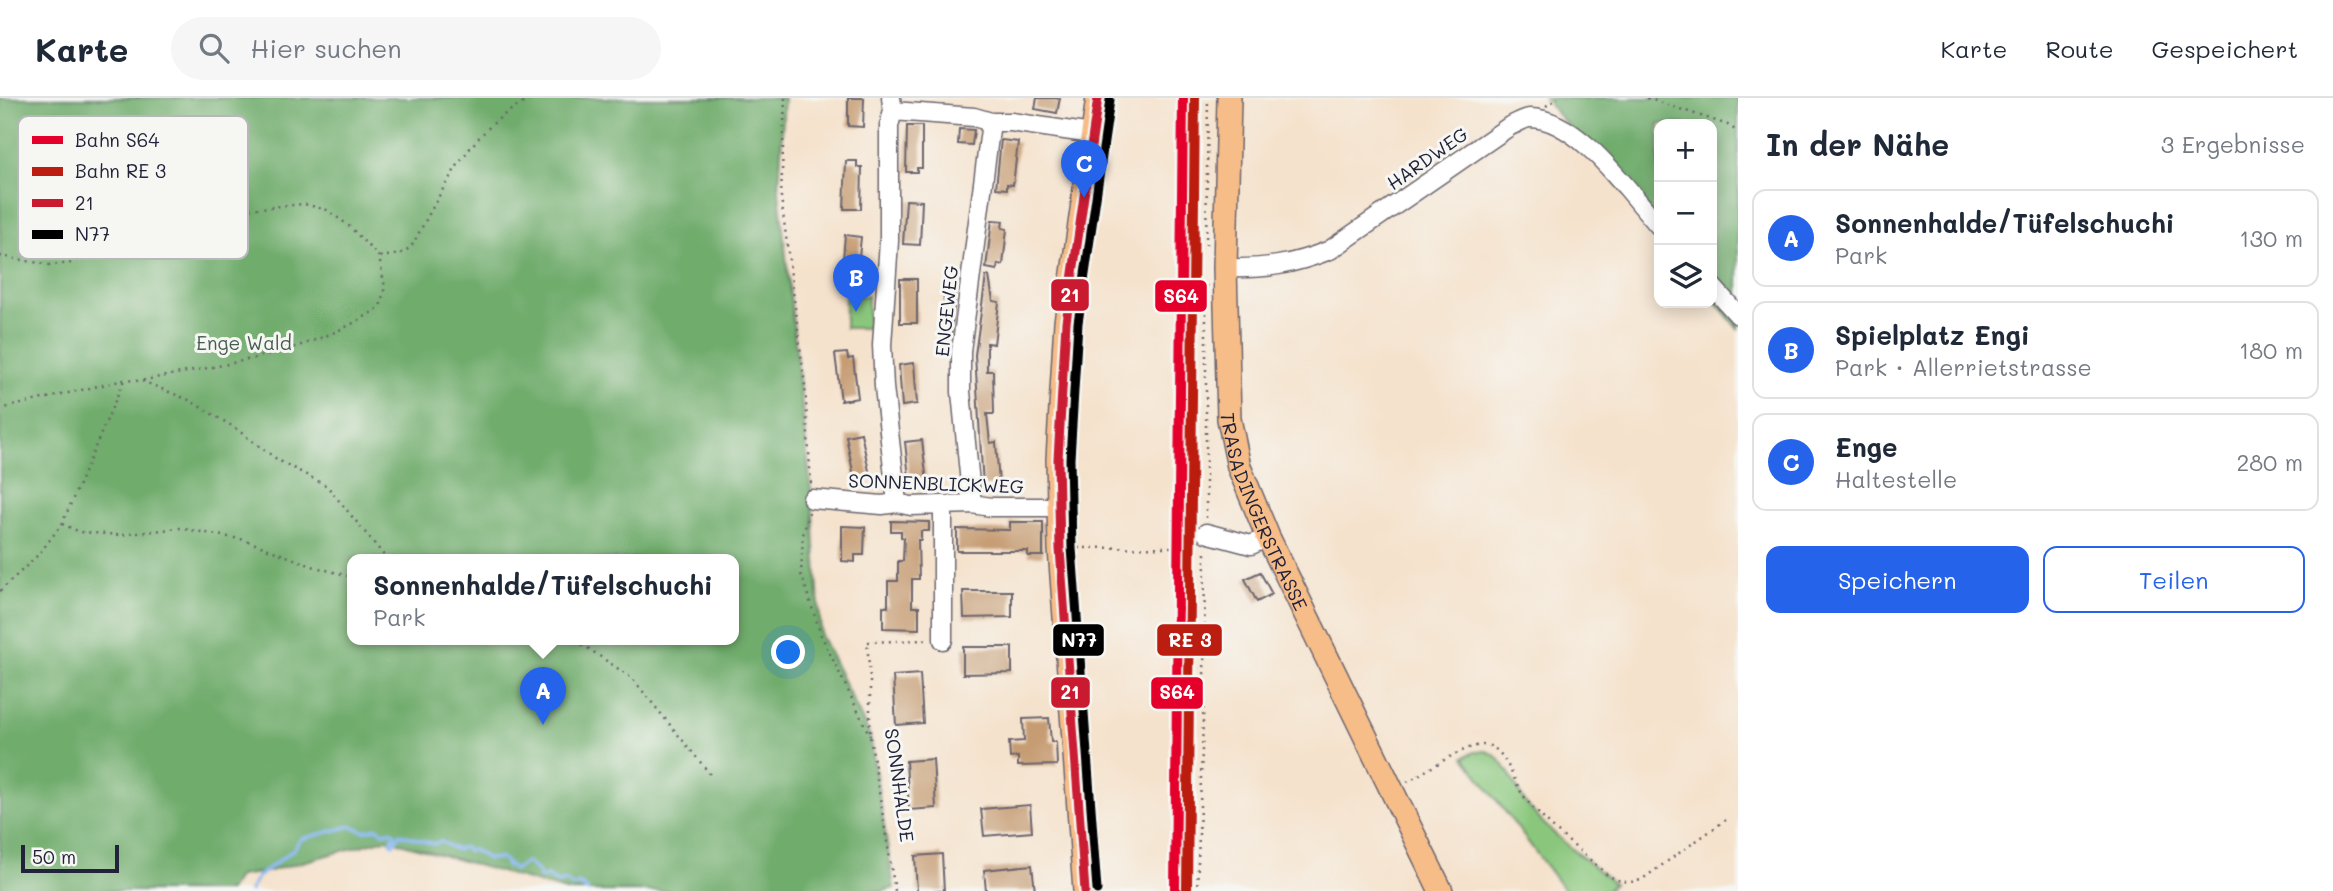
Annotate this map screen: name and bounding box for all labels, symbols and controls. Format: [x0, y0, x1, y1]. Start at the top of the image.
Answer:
search box [171, 17, 661, 80]
text: Karte [35, 27, 129, 70]
icon: search [195, 29, 233, 67]
text: Hier suchen [251, 31, 402, 65]
text: Karte [1940, 33, 2007, 64]
text: Route [2045, 33, 2114, 64]
text: Gespeichert [2152, 33, 2298, 64]
legend [18, 116, 248, 259]
map controls [1654, 119, 1717, 308]
button: + [1654, 119, 1717, 182]
street label: HARDWEG [1382, 121, 1472, 195]
text: In der Nähe [1766, 124, 1949, 164]
text: Bahn S64 [75, 127, 159, 152]
text: 3 Ergebnisse [2161, 129, 2305, 159]
pin: C [1061, 140, 1107, 198]
text: Bahn RE 3 [75, 158, 166, 183]
button: − [1654, 182, 1717, 245]
text: 21 [75, 190, 94, 215]
text: Sonnenhalde/Tüfelschuchi [1835, 206, 2175, 240]
text: N77 [75, 221, 110, 246]
text: A [1783, 223, 1799, 253]
text: 130 m [2239, 223, 2303, 253]
text: Park [1835, 240, 1887, 270]
button: layers [1654, 245, 1717, 308]
pin: B [833, 254, 879, 312]
street label: ENGEWEG [929, 264, 963, 358]
line badge: 21 [1050, 278, 1090, 312]
line badge: S64 [1154, 279, 1208, 313]
text: 21 [1060, 282, 1080, 307]
text: S64 [1163, 283, 1199, 308]
text: Spielplatz Engi [1835, 318, 2030, 352]
park label: Enge Wald [196, 330, 292, 355]
text: B [1783, 335, 1799, 365]
text: 180 m [2239, 335, 2303, 365]
text: Park · Allerrietstrasse [1835, 352, 2092, 382]
street label: TRASADINGERSTRASSE [1216, 412, 1314, 614]
text: Enge [1835, 430, 1898, 464]
text: C [1782, 447, 1800, 477]
text: 280 m [2236, 447, 2303, 477]
text: Haltestelle [1835, 464, 1957, 494]
street label: SONNENBLICKWEG [848, 467, 1024, 499]
button: Speichern [1766, 546, 2029, 613]
button: Teilen [2043, 546, 2305, 613]
popup [347, 554, 739, 645]
text: Sonnenhalde/Tüfelschuchi [373, 568, 713, 602]
text: Park [373, 602, 425, 632]
line badge: N77 [1052, 623, 1105, 657]
line badge: RE 3 [1156, 623, 1223, 657]
text: N77 [1061, 627, 1097, 652]
text: RE 3 [1168, 627, 1212, 652]
your location [771, 635, 805, 669]
pin: A [520, 667, 566, 725]
line badge: 21 [1050, 676, 1091, 709]
line badge: S64 [1150, 676, 1204, 710]
text: 21 [1060, 679, 1080, 704]
text: S64 [1159, 679, 1195, 704]
street label: SONNHALDE [880, 727, 920, 844]
scale bar [21, 842, 119, 874]
text: 50 m [32, 844, 76, 869]

